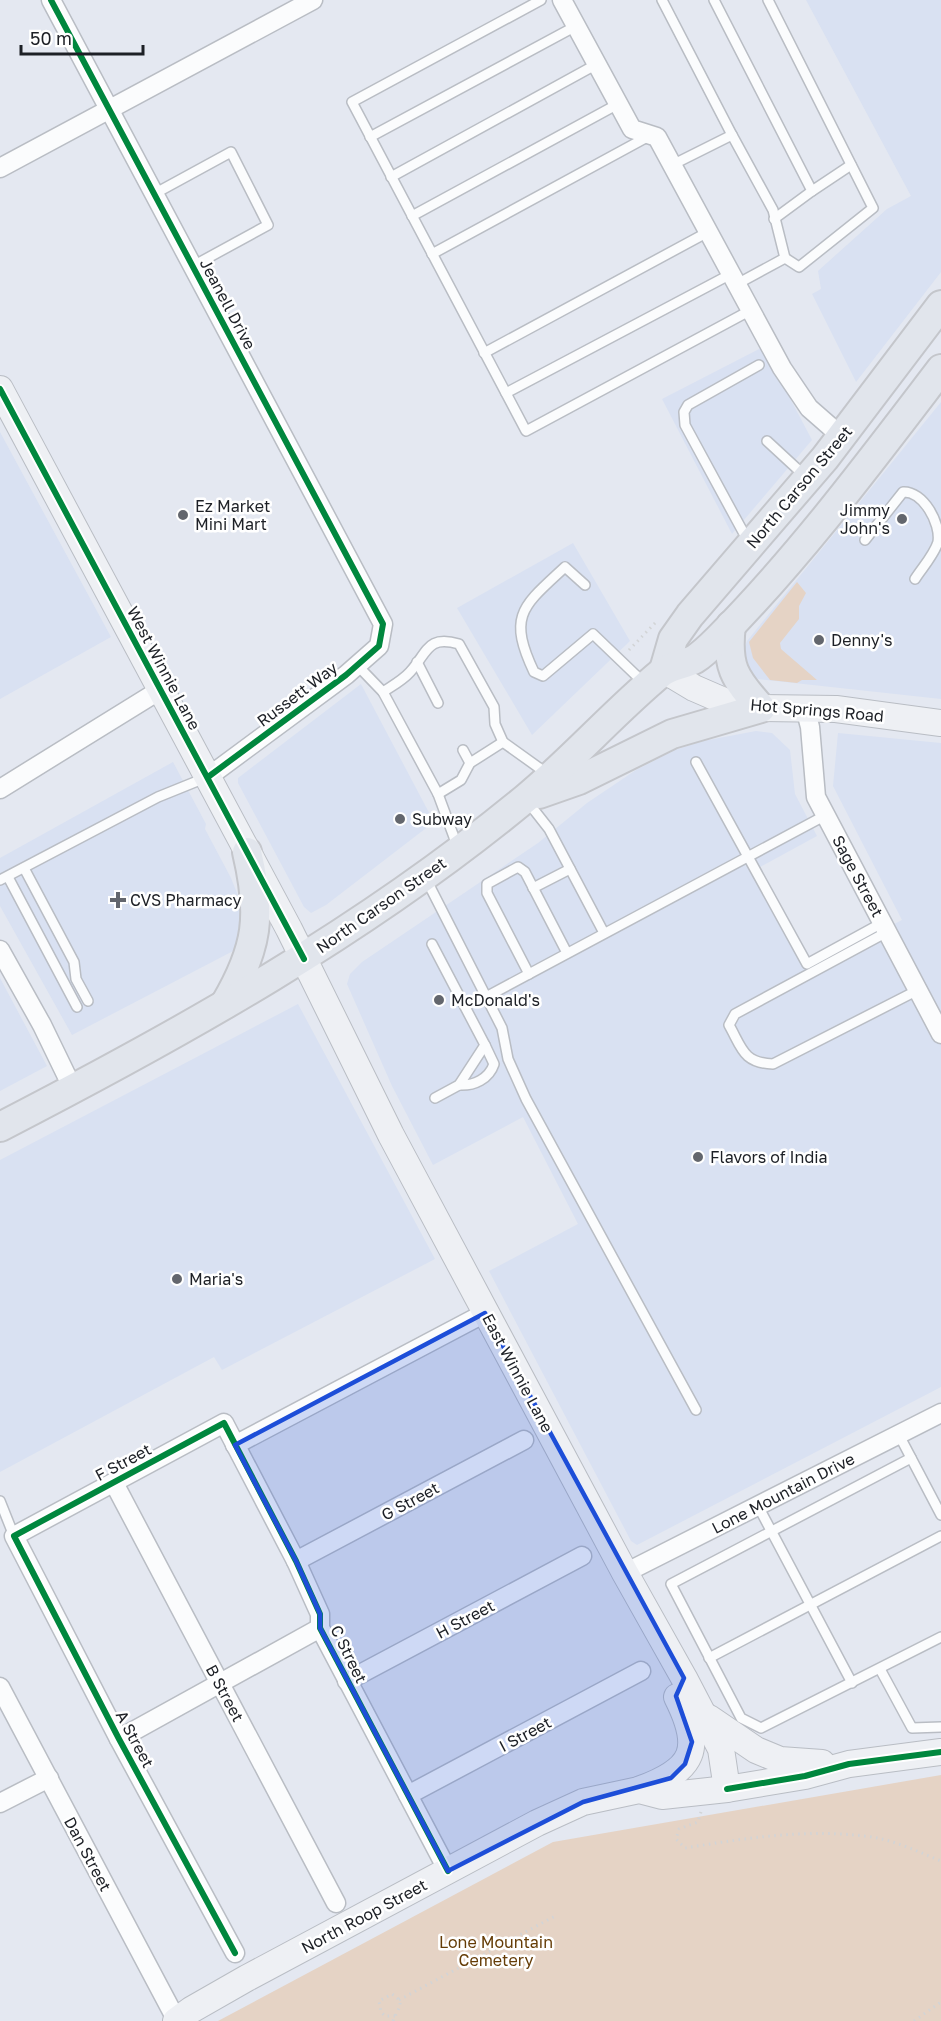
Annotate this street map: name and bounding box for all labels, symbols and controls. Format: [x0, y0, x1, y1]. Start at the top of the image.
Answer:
scale bar [21, 18, 142, 56]
text: 50 m [30, 27, 72, 49]
street label: Jeanell Drive [196, 255, 260, 353]
street label: North Carson Street [742, 422, 856, 552]
place label: Ez Market Mini Mart [195, 496, 270, 534]
place label: Jimmy John's [840, 500, 890, 538]
marker: Ez Market Mini Mart [176, 508, 190, 522]
marker: Jimmy John's [895, 512, 909, 526]
street label: West Winnie Lane [123, 603, 205, 733]
place label: Denny's [831, 630, 892, 650]
marker: Denny's [812, 633, 826, 647]
street label: Russett Way [253, 657, 341, 731]
street label: Hot Springs Road [749, 694, 885, 726]
place label: Subway [412, 809, 472, 829]
marker: Subway [393, 812, 407, 826]
street label: Sage Street [828, 832, 888, 920]
street label: North Carson Street [312, 853, 450, 957]
place label: CVS Pharmacy [130, 890, 241, 910]
marker: CVS Pharmacy [111, 893, 125, 907]
place label: McDonald's [451, 990, 540, 1010]
marker: McDonald's [432, 993, 446, 1007]
place label: Flavors of India [710, 1147, 828, 1167]
marker: Flavors of India [691, 1150, 705, 1164]
place label: Maria's [189, 1269, 243, 1289]
marker: Maria's [170, 1272, 184, 1286]
street label: East Winnie Lane [478, 1310, 558, 1436]
street label: F Street [91, 1439, 155, 1485]
street label: Lone Mountain Drive [708, 1448, 858, 1538]
street label: G Street [378, 1477, 442, 1525]
street label: H Street [432, 1595, 498, 1643]
street label: C Street [326, 1622, 372, 1686]
street label: B Street [202, 1661, 248, 1725]
street label: A Street [112, 1707, 158, 1771]
street label: I Street [495, 1712, 555, 1756]
street label: Dan Street [60, 1813, 116, 1895]
street label: North Roop Street [298, 1874, 430, 1958]
park label: Lone Mountain Cemetery [439, 1932, 553, 1970]

